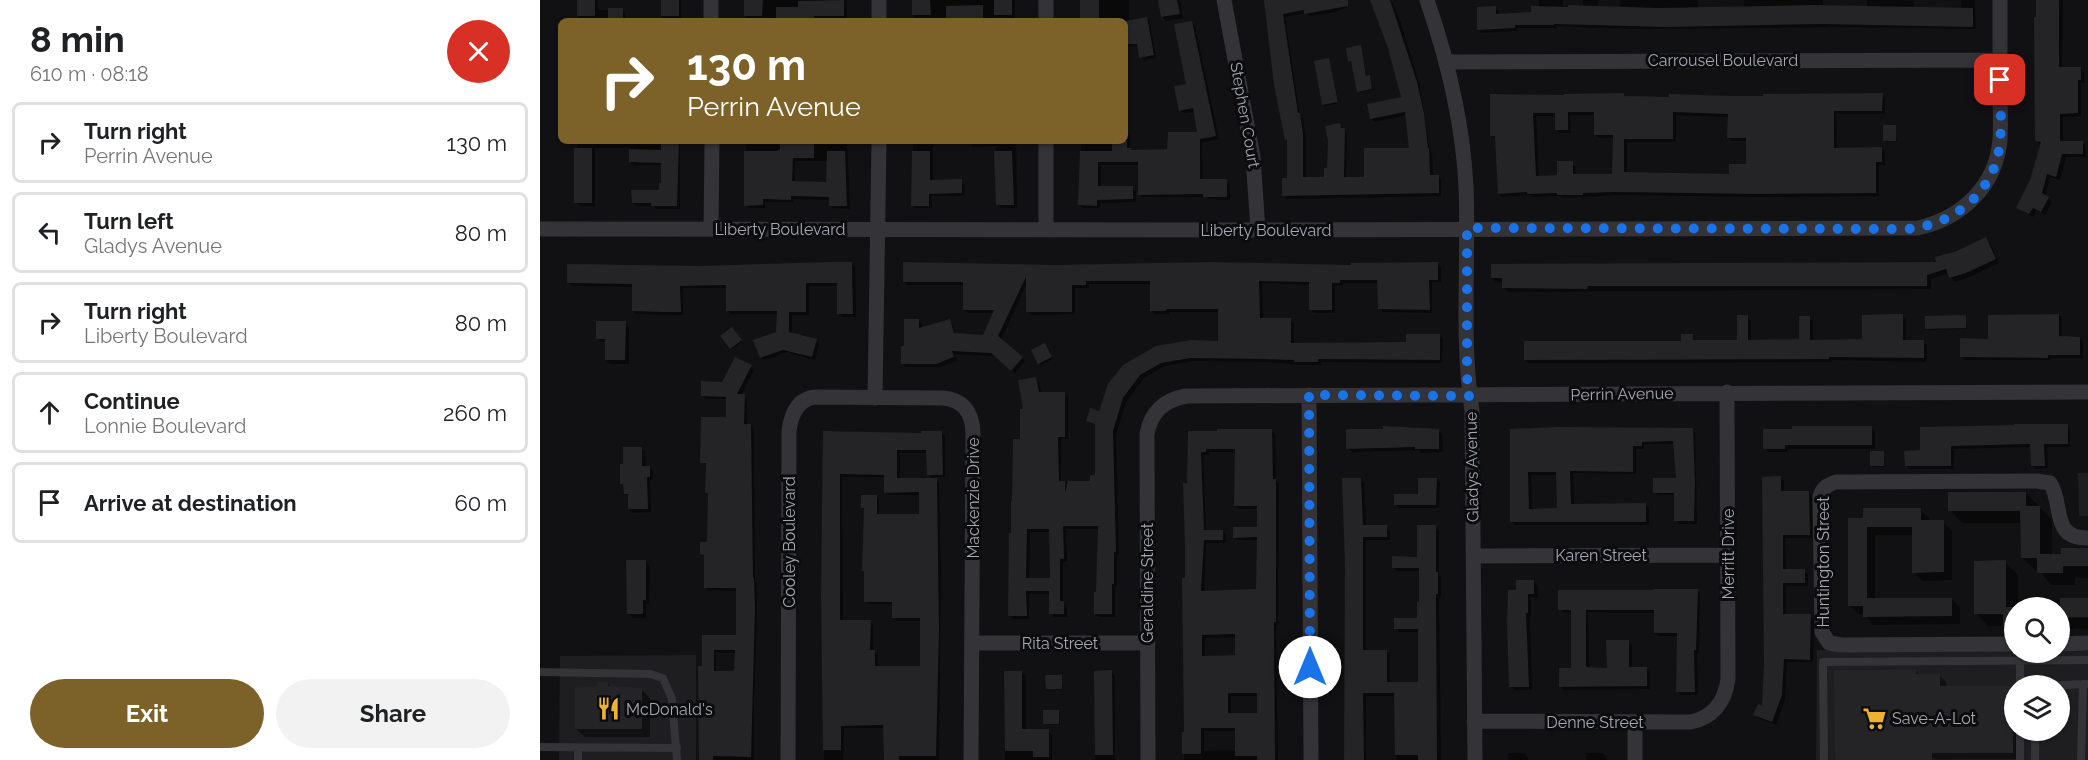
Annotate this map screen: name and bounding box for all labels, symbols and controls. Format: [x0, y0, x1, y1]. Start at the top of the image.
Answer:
text: 8 min [30, 18, 125, 60]
button: close [447, 20, 510, 83]
text: 130 m [687, 41, 806, 90]
icon: right [588, 42, 666, 120]
street label: Carrousel Boulevard [1648, 51, 1798, 70]
pin [1974, 54, 2025, 105]
street label: Stephen Court [1226, 61, 1264, 170]
text: 610 m · 08:18 [30, 62, 149, 86]
icon: arrive [1983, 63, 2016, 96]
text: Perrin Avenue [687, 91, 861, 122]
text: Turn right [84, 118, 187, 144]
icon: right [33, 126, 66, 159]
text: 130 m [447, 130, 507, 156]
text: Perrin Avenue [84, 144, 213, 168]
text: Turn left [84, 208, 174, 234]
icon: left [33, 216, 66, 249]
text: 80 m [455, 220, 507, 246]
street label: Liberty Boulevard [715, 220, 846, 239]
street label: Liberty Boulevard [1201, 221, 1332, 240]
text: Gladys Avenue [84, 234, 222, 258]
text: Turn right [84, 298, 187, 324]
icon: right [33, 306, 66, 339]
text: 80 m [455, 310, 507, 336]
text: Liberty Boulevard [84, 324, 248, 348]
street label: Perrin Avenue [1570, 384, 1674, 404]
text: Continue [84, 388, 180, 414]
icon: ahead [33, 396, 66, 429]
text: 260 m [443, 400, 507, 426]
street label: Gladys Avenue [1462, 412, 1482, 522]
text: Lonnie Boulevard [84, 414, 246, 438]
street label: Mackenzie Drive [964, 437, 983, 559]
street label: Cooley Boulevard [780, 476, 799, 608]
icon: arrive [33, 486, 66, 519]
text: Arrive at destination [84, 490, 297, 516]
text: 60 m [454, 490, 507, 516]
street label: Huntington Street [1814, 496, 1833, 628]
street label: Merritt Drive [1719, 509, 1738, 600]
street label: Geraldine Street [1138, 522, 1157, 643]
street label: Karen Street [1555, 546, 1647, 565]
map controls [2004, 597, 2070, 741]
button: search [2004, 597, 2070, 663]
street label: Rita Street [1022, 634, 1099, 653]
position arrow [1278, 635, 1342, 699]
button: layers [2004, 675, 2070, 741]
button: Exit [30, 679, 264, 748]
button: Share [276, 679, 510, 748]
restaurant icon: McDonald's [595, 696, 621, 722]
place label: McDonald's [626, 700, 713, 719]
supermarket icon: Save-A-Lot [1861, 705, 1887, 731]
place label: Save-A-Lot [1892, 709, 1977, 728]
street label: Denne Street [1546, 713, 1644, 732]

